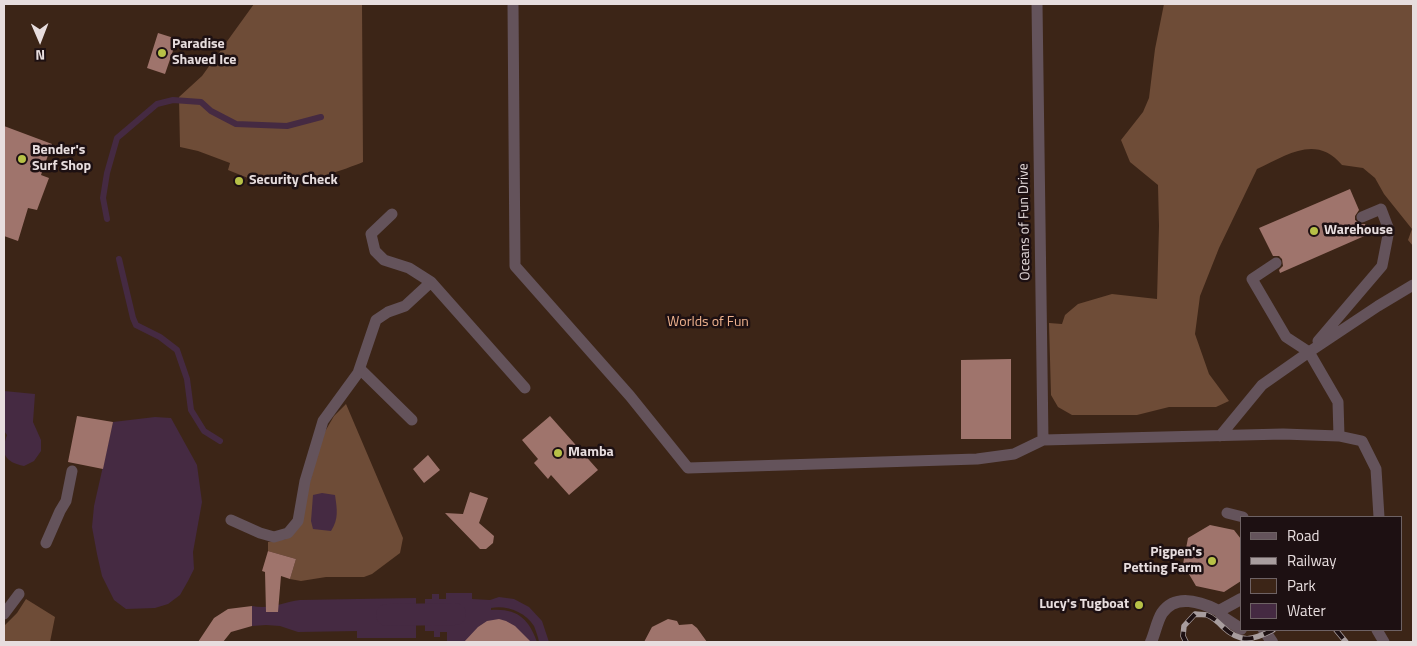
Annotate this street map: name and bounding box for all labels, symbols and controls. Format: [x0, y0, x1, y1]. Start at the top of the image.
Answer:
north arrow [15, 15, 65, 65]
place label: Paradise Shaved Ice [172, 37, 236, 70]
text: N [35, 45, 45, 66]
marker: Paradise Shaved Ice [156, 47, 168, 59]
place label: Bender's Surf Shop [32, 143, 91, 176]
marker: Bender's Surf Shop [16, 153, 28, 165]
street label: Oceans of Fun Drive [1016, 163, 1034, 281]
place label: Security Check [249, 173, 338, 189]
marker: Security Check [233, 175, 245, 187]
place label: Warehouse [1324, 223, 1393, 239]
marker: Warehouse [1308, 225, 1320, 237]
park label: Worlds of Fun [667, 315, 749, 331]
place label: Mamba [568, 445, 614, 461]
marker: Mamba [552, 447, 564, 459]
legend [1240, 516, 1402, 631]
text: Road [1287, 524, 1319, 547]
place label: Pigpen's Petting Farm [1123, 545, 1202, 578]
text: Railway [1287, 549, 1337, 572]
marker: Pigpen's Petting Farm [1206, 555, 1218, 567]
text: Park [1287, 574, 1316, 597]
place label: Lucy's Tugboat [1039, 597, 1129, 613]
marker: Lucy's Tugboat [1133, 599, 1145, 611]
text: Water [1287, 599, 1326, 622]

